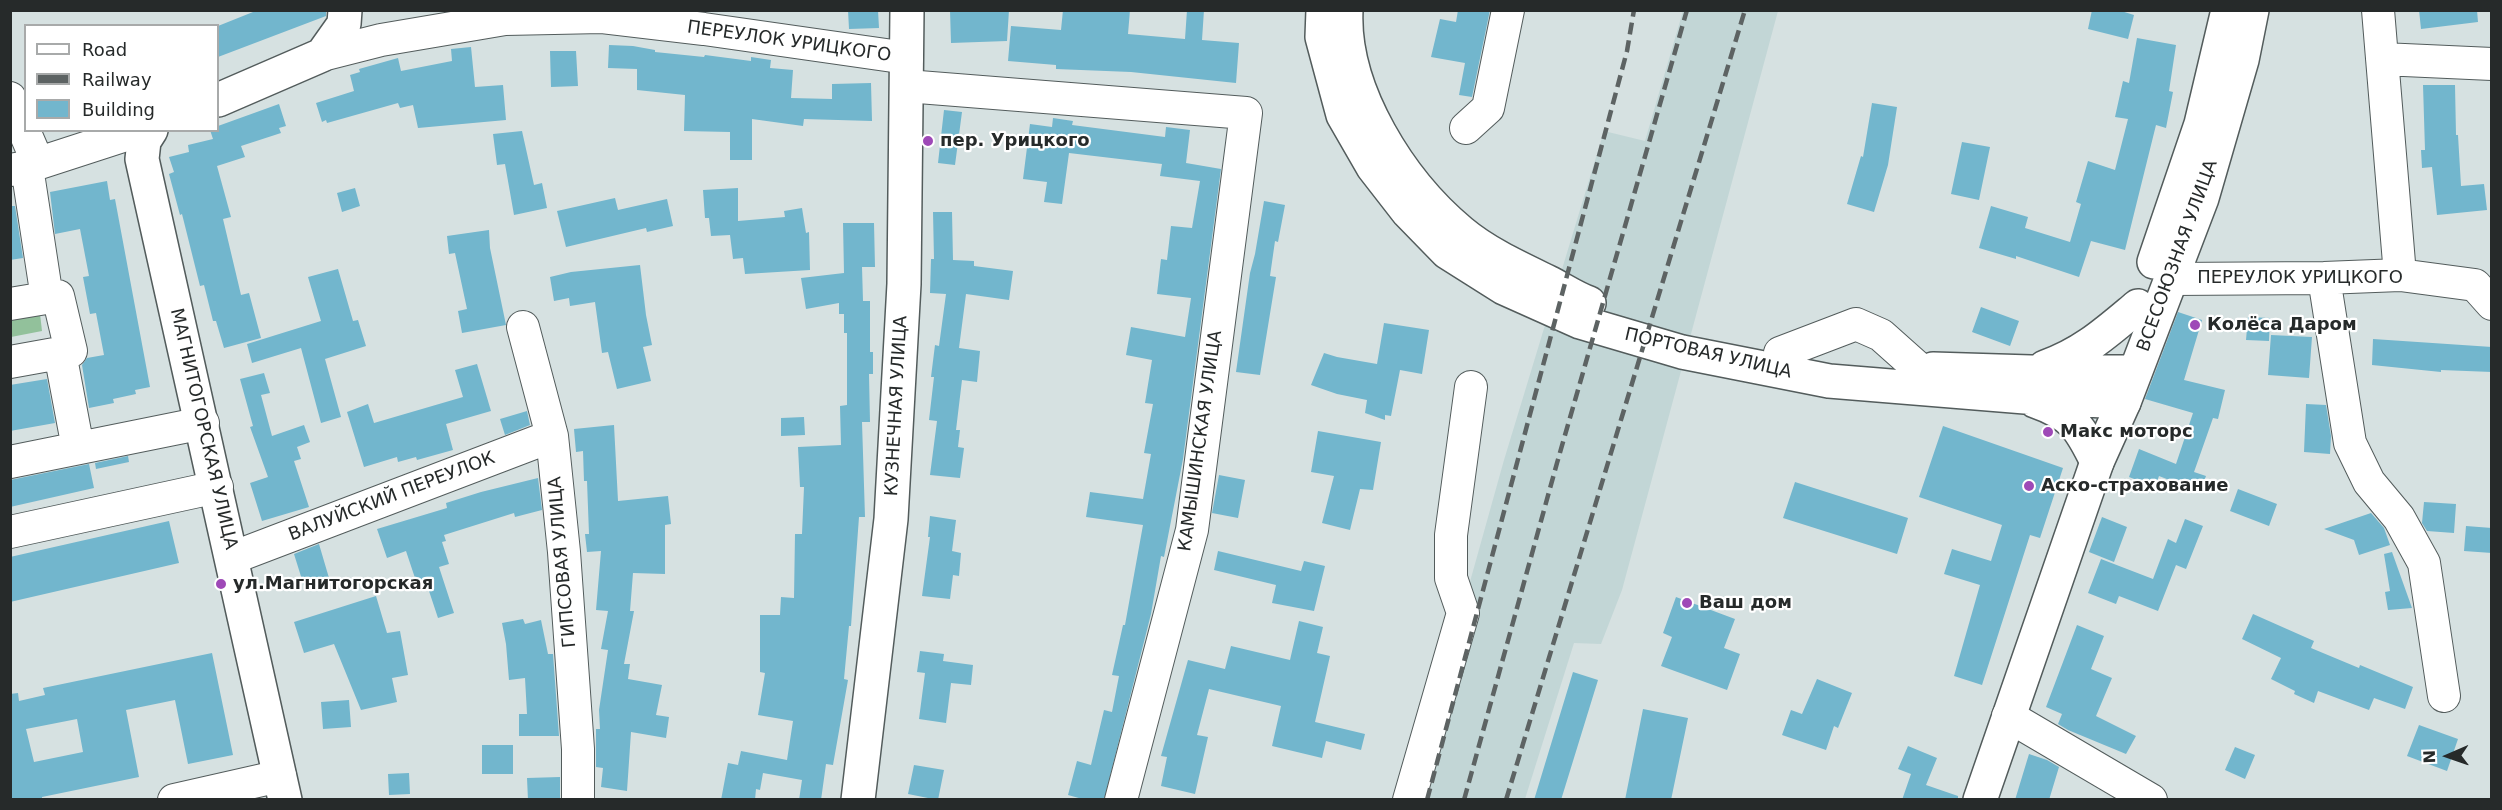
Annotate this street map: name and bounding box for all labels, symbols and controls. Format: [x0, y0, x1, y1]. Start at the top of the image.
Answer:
street label: ПЕРЕУЛОК УРИЦКОГО [686, 17, 892, 67]
legend [24, 24, 219, 132]
text: Road [82, 39, 127, 60]
text: Railway [82, 69, 152, 90]
text: Building [82, 99, 155, 120]
place label: пер. Урицкого [940, 130, 1090, 152]
marker: пер. Урицкого [921, 134, 935, 148]
street label: ВСЕСОЮЗНАЯ УЛИЦА [2133, 157, 2223, 355]
street label: ПЕРЕУЛОК УРИЦКОГО [2197, 267, 2403, 289]
street label: МАГНИТОГОРСКАЯ УЛИЦА [165, 306, 241, 552]
place label: Колёса Даром [2207, 314, 2357, 336]
street label: КУЗНЕЧНАЯ УЛИЦА [881, 315, 913, 497]
marker: Колёса Даром [2188, 318, 2202, 332]
street label: ПОРТОВАЯ УЛИЦА [1622, 324, 1794, 384]
street label: КАМЫШИНСКАЯ УЛИЦА [1175, 329, 1227, 553]
place label: Макс моторс [2060, 421, 2193, 443]
marker: Макс моторс [2041, 425, 2055, 439]
street label: ВАЛУЙСКИЙ ПЕРЕУЛОК [286, 448, 498, 546]
street label: ГИПСОВАЯ УЛИЦА [545, 475, 581, 649]
place label: Аско-страхование [2041, 475, 2229, 497]
marker: Аско-страхование [2022, 479, 2036, 493]
place label: ул.Магнитогорская [233, 573, 433, 595]
marker: ул.Магнитогорская [214, 577, 228, 591]
place label: Ваш дом [1699, 592, 1792, 614]
marker: Ваш дом [1680, 596, 1694, 610]
north arrow [2418, 726, 2478, 786]
text: N [2420, 750, 2439, 764]

